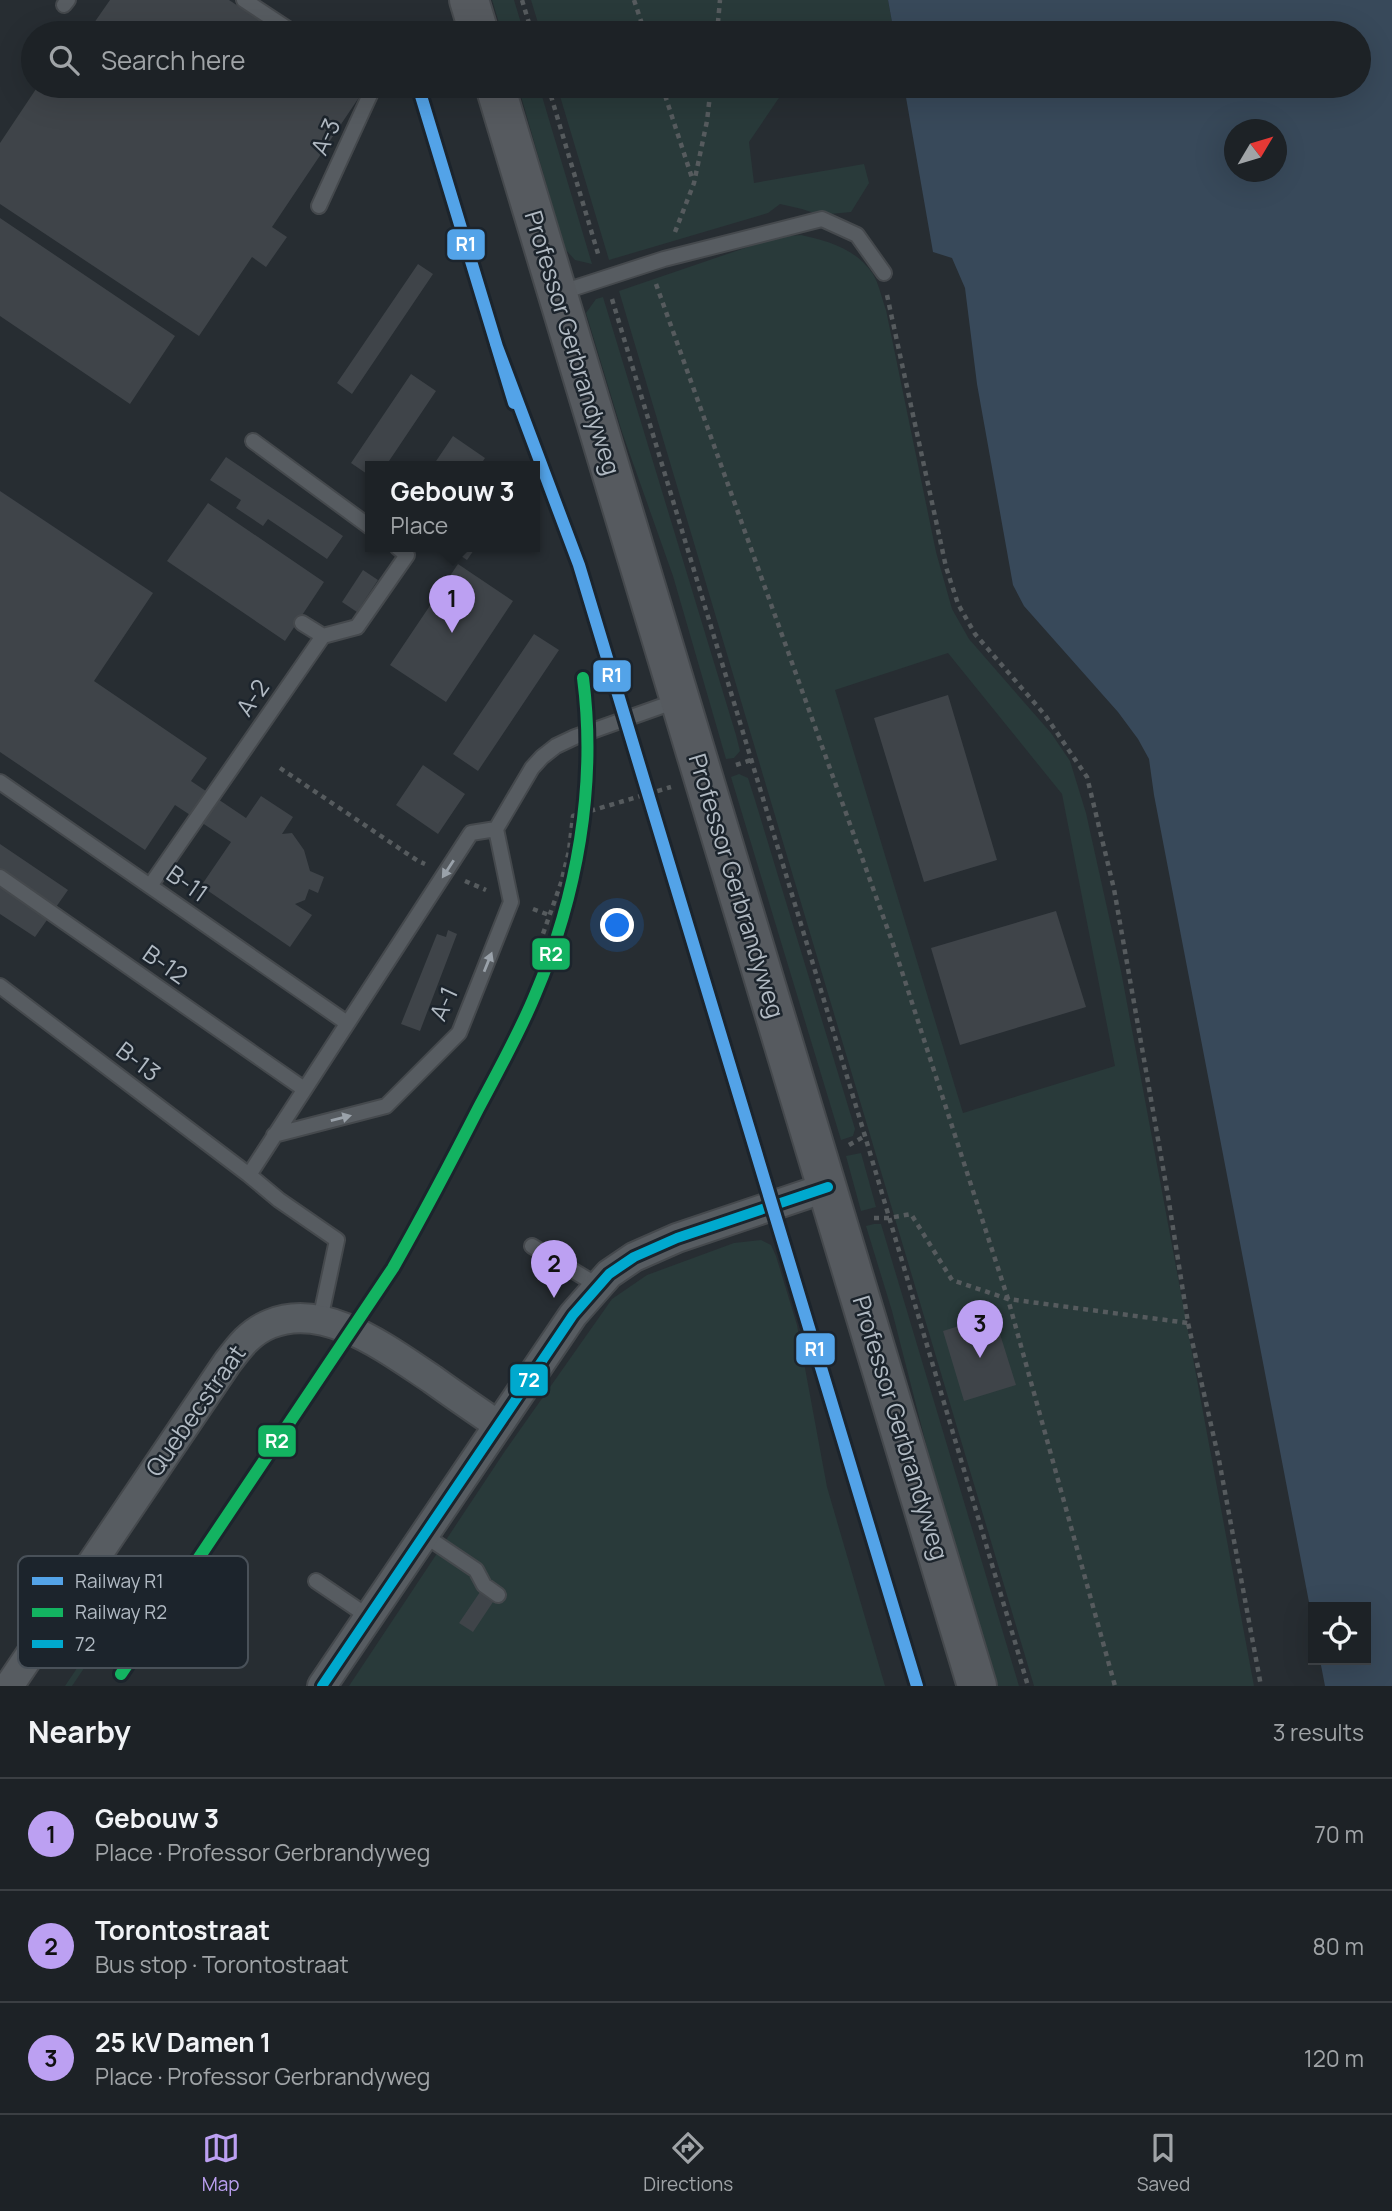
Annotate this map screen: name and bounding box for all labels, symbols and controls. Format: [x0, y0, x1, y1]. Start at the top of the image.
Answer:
search box [21, 21, 1371, 98]
icon: search [45, 41, 83, 79]
text: Search here [101, 42, 246, 78]
street label: A-3 [302, 113, 347, 160]
north arrow [1224, 119, 1287, 182]
street label: Professor Gerbrandyweg [518, 206, 629, 479]
line badge: R1 [446, 228, 486, 261]
text: R1 [456, 231, 476, 257]
popup [365, 461, 540, 552]
text: Gebouw 3 [390, 473, 515, 509]
text: Place [390, 509, 448, 541]
pin: 1 [429, 575, 475, 633]
line badge: R1 [592, 659, 632, 693]
text: R1 [602, 662, 622, 688]
street label: A-2 [227, 672, 276, 722]
street label: Professor Gerbrandyweg [682, 749, 793, 1022]
street label: B-11 [161, 857, 215, 909]
one-way arrow [441, 860, 455, 878]
your location [600, 908, 634, 942]
street label: B-12 [137, 937, 195, 991]
line badge: R2 [531, 937, 571, 971]
text: R2 [539, 941, 563, 967]
one-way arrow [482, 951, 493, 972]
street label: A-1 [421, 981, 465, 1026]
street label: B-13 [110, 1033, 168, 1088]
one-way arrow [330, 1112, 352, 1123]
pin: 2 [531, 1240, 577, 1298]
street label: Professor Gerbrandyweg [846, 1291, 957, 1564]
pin: 3 [957, 1300, 1003, 1358]
line badge: R1 [795, 1332, 836, 1366]
text: R1 [805, 1336, 825, 1362]
street label: Quebecstraat [137, 1338, 252, 1483]
line badge: 72 [509, 1363, 549, 1397]
text: 72 [518, 1367, 540, 1393]
line badge: R2 [257, 1424, 297, 1458]
text: R2 [265, 1428, 289, 1454]
legend [18, 1556, 248, 1668]
text: Railway R1 [75, 1568, 164, 1594]
text: Railway R2 [75, 1599, 167, 1625]
map controls [1308, 1602, 1371, 1665]
button: locate [1308, 1602, 1371, 1665]
text: 72 [75, 1631, 95, 1657]
text: Nearby [28, 1711, 131, 1752]
text: 3 results [1273, 1716, 1364, 1748]
text: Gebouw 3 [95, 1800, 219, 1836]
text: 1 [46, 1818, 56, 1850]
text: 70 m [1314, 1818, 1364, 1850]
text: Place · Professor Gerbrandyweg [95, 1836, 430, 1868]
text: Torontostraat [95, 1912, 270, 1948]
text: 2 [44, 1930, 58, 1962]
text: 80 m [1313, 1930, 1364, 1962]
text: Bus stop · Torontostraat [95, 1948, 349, 1980]
text: 25 kV Damen 1 [95, 2024, 271, 2060]
text: 3 [44, 2042, 58, 2074]
text: 120 m [1304, 2042, 1364, 2074]
text: Place · Professor Gerbrandyweg [95, 2060, 430, 2092]
tab: Map [202, 2129, 240, 2197]
tab: Directions [643, 2129, 733, 2197]
tab: Saved [1137, 2129, 1190, 2197]

